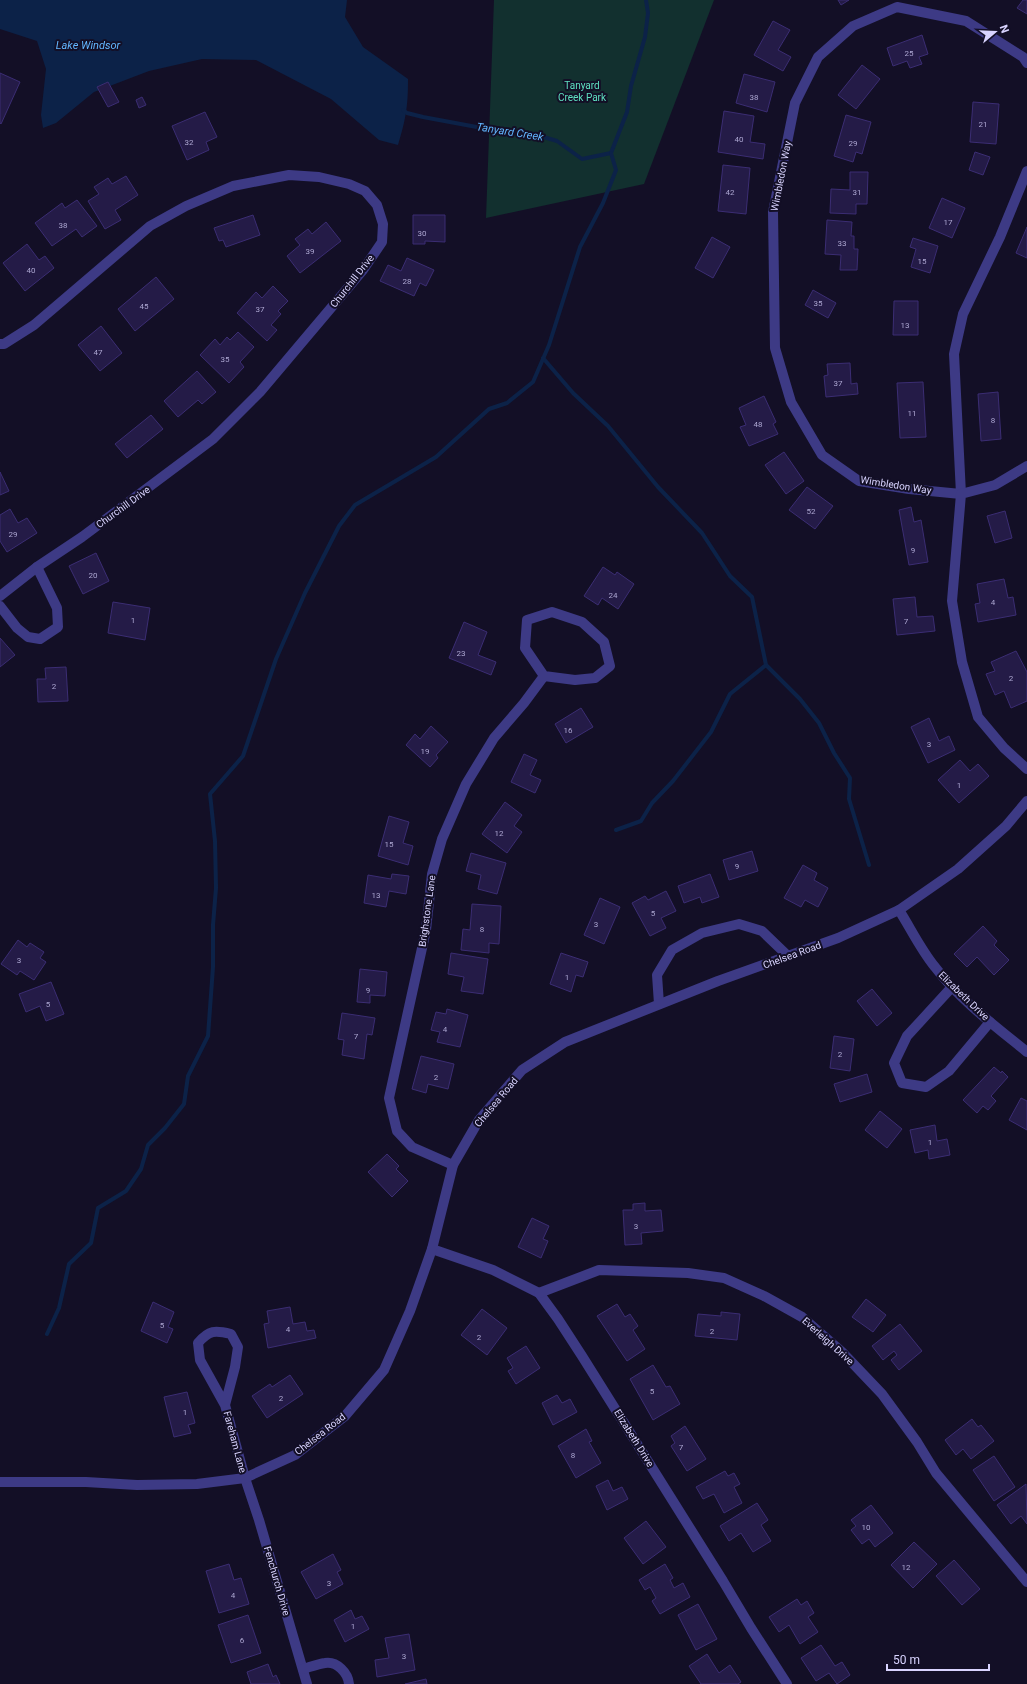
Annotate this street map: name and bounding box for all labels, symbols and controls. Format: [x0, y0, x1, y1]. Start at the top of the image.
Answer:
north arrow [975, 12, 1015, 52]
text: N [997, 23, 1011, 35]
water label: Lake Windsor [56, 39, 121, 52]
house number: 25 [905, 49, 914, 58]
park label: Tanyard Creek Park [558, 80, 607, 103]
house number: 38 [750, 93, 759, 102]
water label: Tanyard Creek [476, 120, 545, 144]
house number: 21 [979, 120, 988, 129]
house number: 40 [735, 135, 744, 144]
house number: 32 [185, 138, 194, 147]
house number: 29 [849, 139, 858, 148]
street label: Wimbledon Way [769, 140, 793, 212]
house number: 42 [726, 188, 735, 197]
house number: 31 [853, 188, 862, 197]
house number: 17 [944, 218, 953, 227]
house number: 38 [59, 221, 68, 230]
house number: 30 [418, 229, 427, 238]
house number: 33 [838, 239, 847, 248]
house number: 39 [306, 247, 315, 256]
street label: Churchill Drive [328, 252, 376, 310]
house number: 15 [918, 257, 927, 266]
house number: 40 [27, 266, 36, 275]
house number: 28 [403, 277, 412, 286]
house number: 35 [814, 299, 823, 308]
house number: 45 [140, 302, 149, 311]
house number: 37 [256, 305, 265, 314]
house number: 13 [901, 321, 910, 330]
house number: 47 [94, 348, 103, 357]
house number: 35 [221, 355, 230, 364]
house number: 37 [834, 379, 843, 388]
house number: 11 [908, 409, 917, 418]
house number: 8 [991, 416, 996, 425]
house number: 48 [754, 420, 763, 429]
street label: Wimbledon Way [860, 474, 932, 496]
street label: Churchill Drive [94, 484, 152, 530]
house number: 52 [807, 507, 816, 516]
house number: 29 [9, 530, 18, 539]
house number: 9 [911, 546, 915, 555]
house number: 20 [89, 571, 98, 580]
house number: 24 [609, 591, 618, 600]
house number: 4 [991, 598, 996, 607]
house number: 1 [131, 616, 135, 625]
house number: 7 [904, 617, 909, 626]
house number: 23 [457, 649, 466, 658]
house number: 2 [1009, 674, 1014, 683]
house number: 2 [52, 682, 57, 691]
house number: 16 [564, 726, 573, 735]
house number: 3 [927, 740, 931, 749]
house number: 19 [421, 747, 430, 756]
house number: 1 [957, 781, 961, 790]
house number: 12 [495, 829, 504, 838]
house number: 15 [385, 840, 394, 849]
house number: 9 [735, 862, 739, 871]
street label: Brighstone Lane [417, 874, 437, 948]
house number: 13 [372, 891, 381, 900]
house number: 5 [651, 909, 656, 918]
house number: 3 [594, 920, 598, 929]
house number: 8 [480, 925, 485, 934]
street label: Chelsea Road [761, 939, 823, 971]
house number: 3 [17, 956, 21, 965]
street label: Elizabeth Drive [937, 969, 991, 1023]
house number: 1 [565, 973, 569, 982]
house number: 9 [366, 986, 370, 995]
house number: 5 [46, 1000, 51, 1009]
house number: 4 [443, 1025, 448, 1034]
house number: 7 [354, 1032, 359, 1041]
house number: 2 [838, 1050, 843, 1059]
house number: 2 [434, 1073, 439, 1082]
street label: Chelsea Road [472, 1075, 520, 1129]
house number: 1 [928, 1138, 932, 1147]
house number: 3 [634, 1222, 638, 1231]
street label: Everleigh Drive [800, 1315, 856, 1367]
house number: 5 [160, 1321, 165, 1330]
house number: 4 [286, 1325, 291, 1334]
house number: 2 [710, 1327, 715, 1336]
house number: 2 [477, 1333, 482, 1342]
house number: 5 [650, 1387, 655, 1396]
house number: 2 [279, 1394, 284, 1403]
street label: Elizabeth Drive [612, 1407, 656, 1469]
house number: 1 [183, 1408, 187, 1417]
street label: Fareham Lane [222, 1410, 248, 1474]
street label: Chelsea Road [293, 1411, 347, 1457]
house number: 7 [679, 1443, 684, 1452]
house number: 8 [571, 1451, 576, 1460]
house number: 10 [862, 1523, 871, 1532]
street label: Fenchurch Drive [262, 1545, 292, 1617]
house number: 12 [902, 1563, 911, 1572]
house number: 3 [327, 1579, 331, 1588]
house number: 4 [231, 1591, 236, 1600]
house number: 1 [351, 1622, 355, 1631]
house number: 6 [240, 1636, 245, 1645]
scale bar [887, 1646, 989, 1672]
house number: 3 [402, 1652, 406, 1661]
text: 50 m [893, 1653, 920, 1667]

